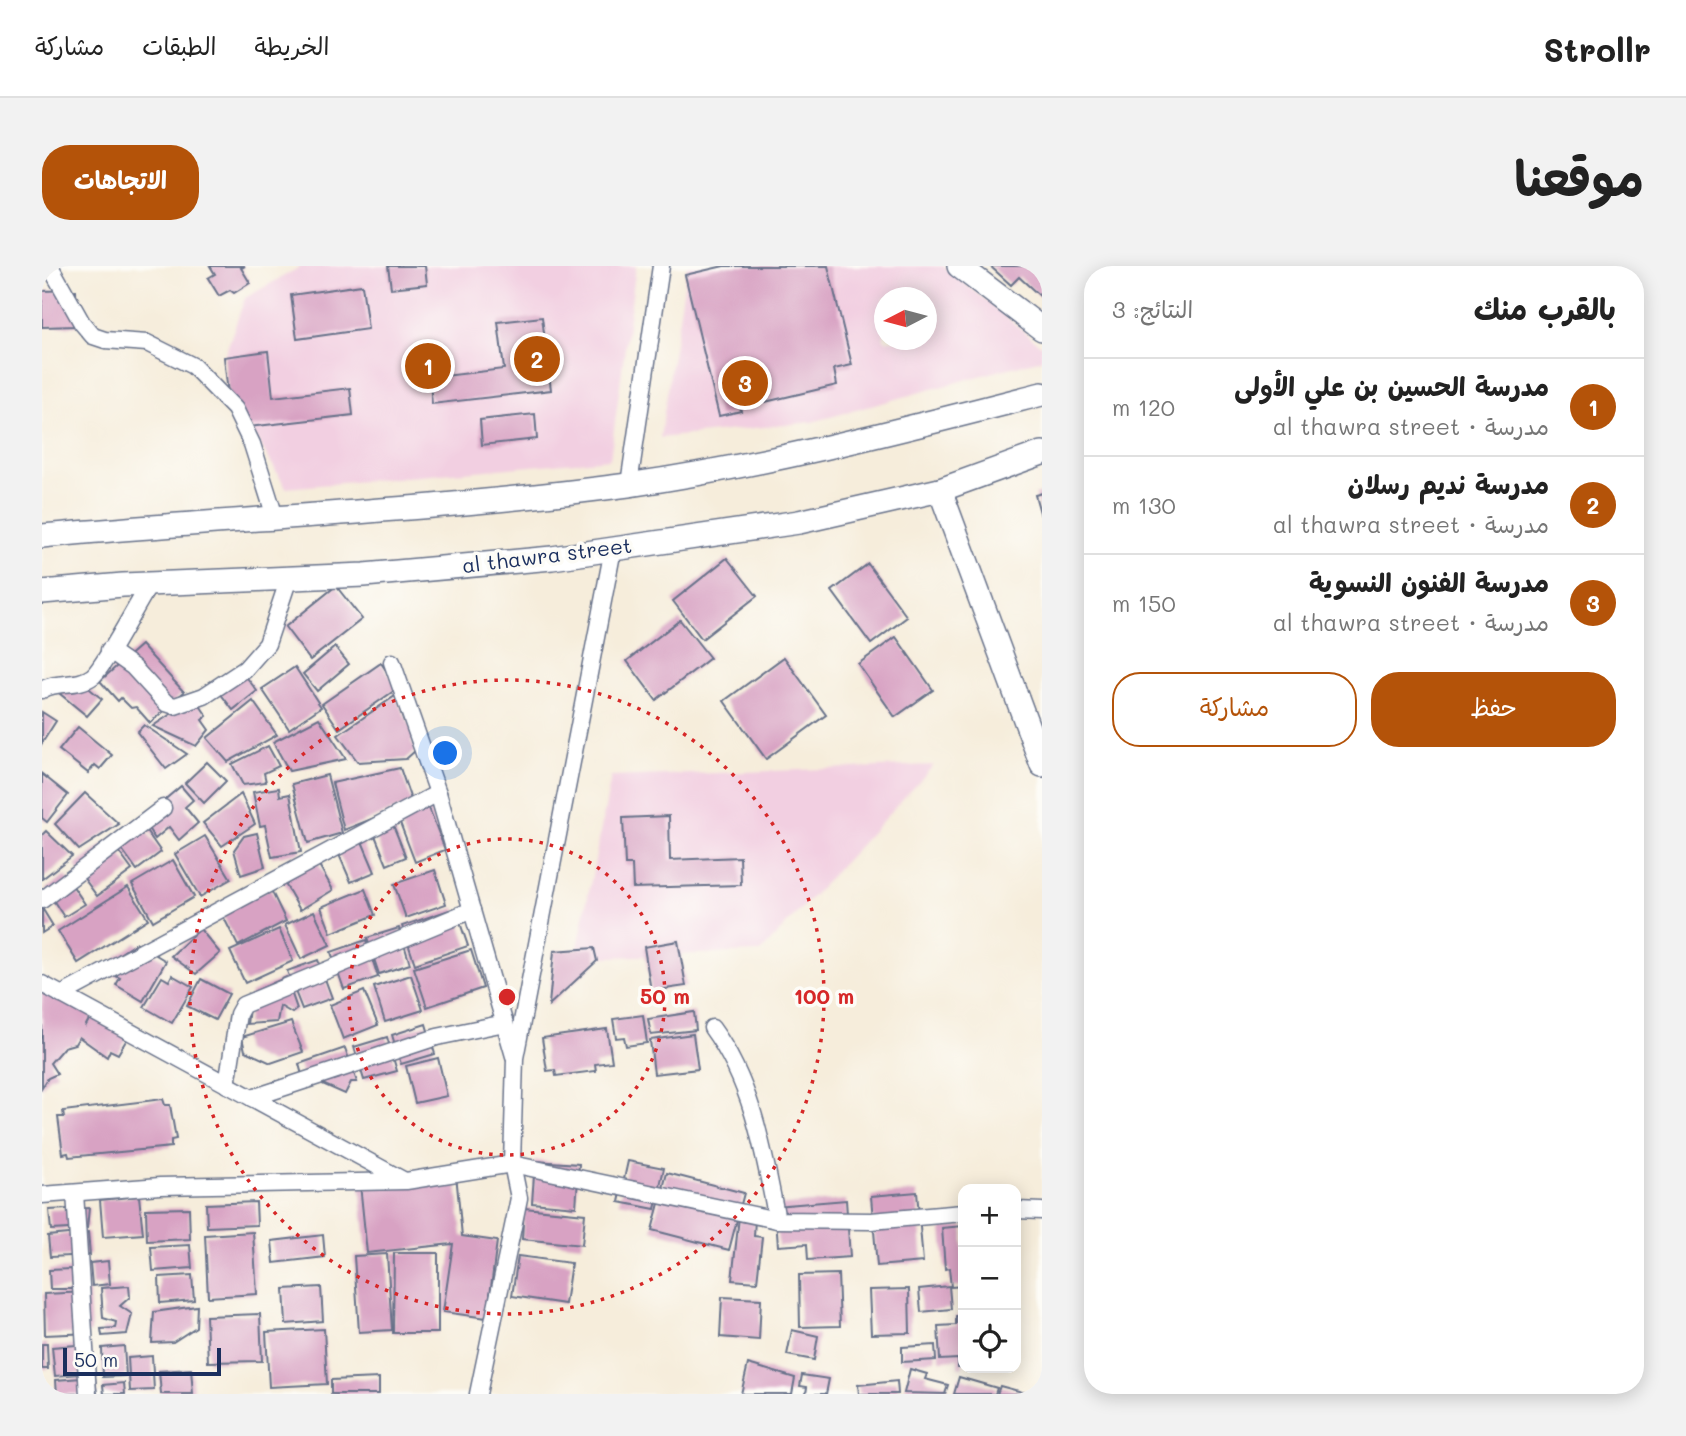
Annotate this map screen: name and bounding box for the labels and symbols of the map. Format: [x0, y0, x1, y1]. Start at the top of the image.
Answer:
north arrow [874, 287, 937, 350]
pin: 2 [514, 333, 560, 385]
pin: 1 [405, 340, 451, 392]
pin: 3 [722, 357, 768, 409]
street label: al thawra street [460, 531, 633, 578]
your location [428, 736, 462, 770]
text: 50 m [640, 982, 690, 1009]
text: 100 m [794, 982, 854, 1009]
centre of rings [495, 985, 519, 1009]
scale bar [63, 1345, 220, 1377]

